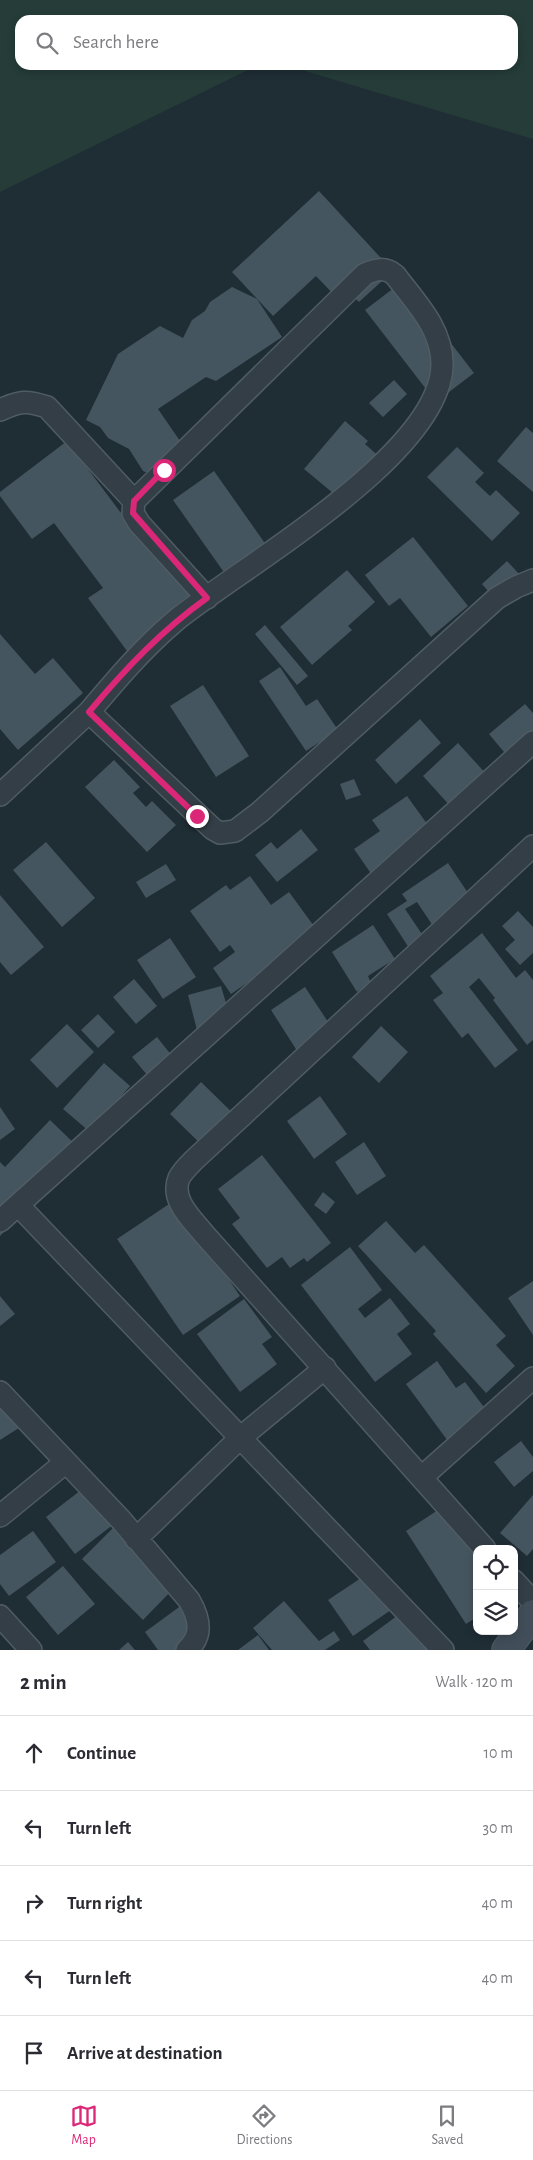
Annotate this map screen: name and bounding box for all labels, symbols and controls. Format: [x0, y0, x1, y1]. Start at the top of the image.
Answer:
search box [15, 15, 518, 70]
icon: search [33, 29, 61, 57]
text: Search here [73, 33, 159, 52]
route start [153, 459, 176, 482]
route end [186, 805, 209, 828]
map controls [473, 1545, 518, 1635]
button: locate [473, 1545, 518, 1590]
button: layers [473, 1590, 518, 1635]
text: 2 min [20, 1672, 67, 1693]
text: Walk · 120 m [435, 1674, 513, 1690]
icon: ahead [20, 1739, 48, 1767]
text: Continue [67, 1744, 136, 1763]
text: 10 m [484, 1745, 513, 1761]
icon: left [20, 1814, 48, 1842]
text: Turn left [67, 1819, 131, 1838]
text: 30 m [483, 1820, 513, 1836]
icon: right [20, 1889, 48, 1917]
text: Turn right [67, 1894, 142, 1913]
text: 40 m [481, 1895, 513, 1911]
icon: left [20, 1964, 48, 1992]
text: Turn left [67, 1969, 131, 1988]
text: 40 m [481, 1970, 513, 1986]
icon: arrive [20, 2039, 48, 2067]
text: Arrive at destination [67, 2044, 223, 2063]
tab: Map [70, 2102, 98, 2149]
tab: Directions [237, 2102, 292, 2149]
tab: Saved [431, 2102, 463, 2149]

